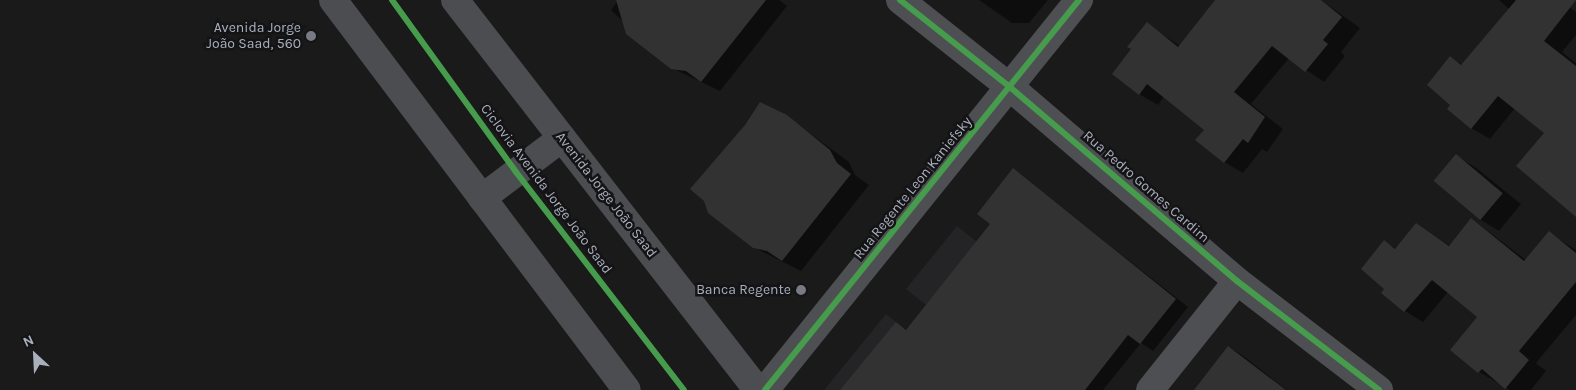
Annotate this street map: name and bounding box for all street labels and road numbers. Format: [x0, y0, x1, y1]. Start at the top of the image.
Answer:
street label: Ciclovia Avenida Jorge João Saad [477, 101, 615, 277]
street label: Rua Regente Leon Kaniefsky [850, 113, 976, 263]
street label: Rua Pedro Gomes Cardim [1079, 128, 1213, 246]
street label: Avenida Jorge João Saad [552, 129, 660, 261]

